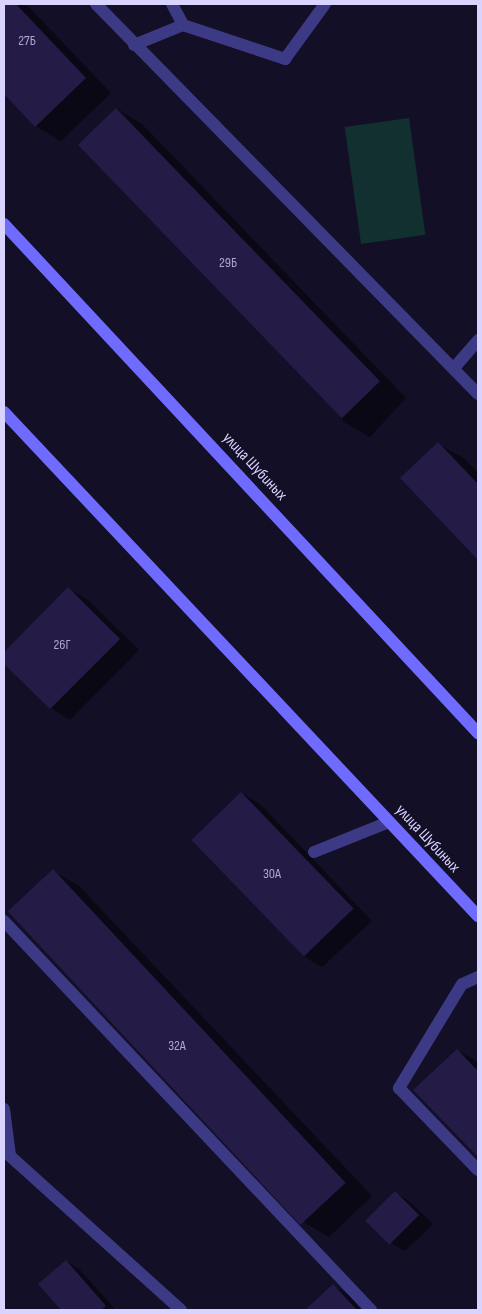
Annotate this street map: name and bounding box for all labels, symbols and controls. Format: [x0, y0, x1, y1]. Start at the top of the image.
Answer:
house number: 27Б [18, 33, 36, 49]
house number: 29Б [219, 255, 237, 271]
street label: улица Шубиных [218, 429, 290, 505]
house number: 26Г [54, 637, 70, 653]
street label: улица Шубиных [391, 801, 463, 877]
house number: 30А [263, 866, 281, 882]
house number: 32А [168, 1038, 186, 1054]

